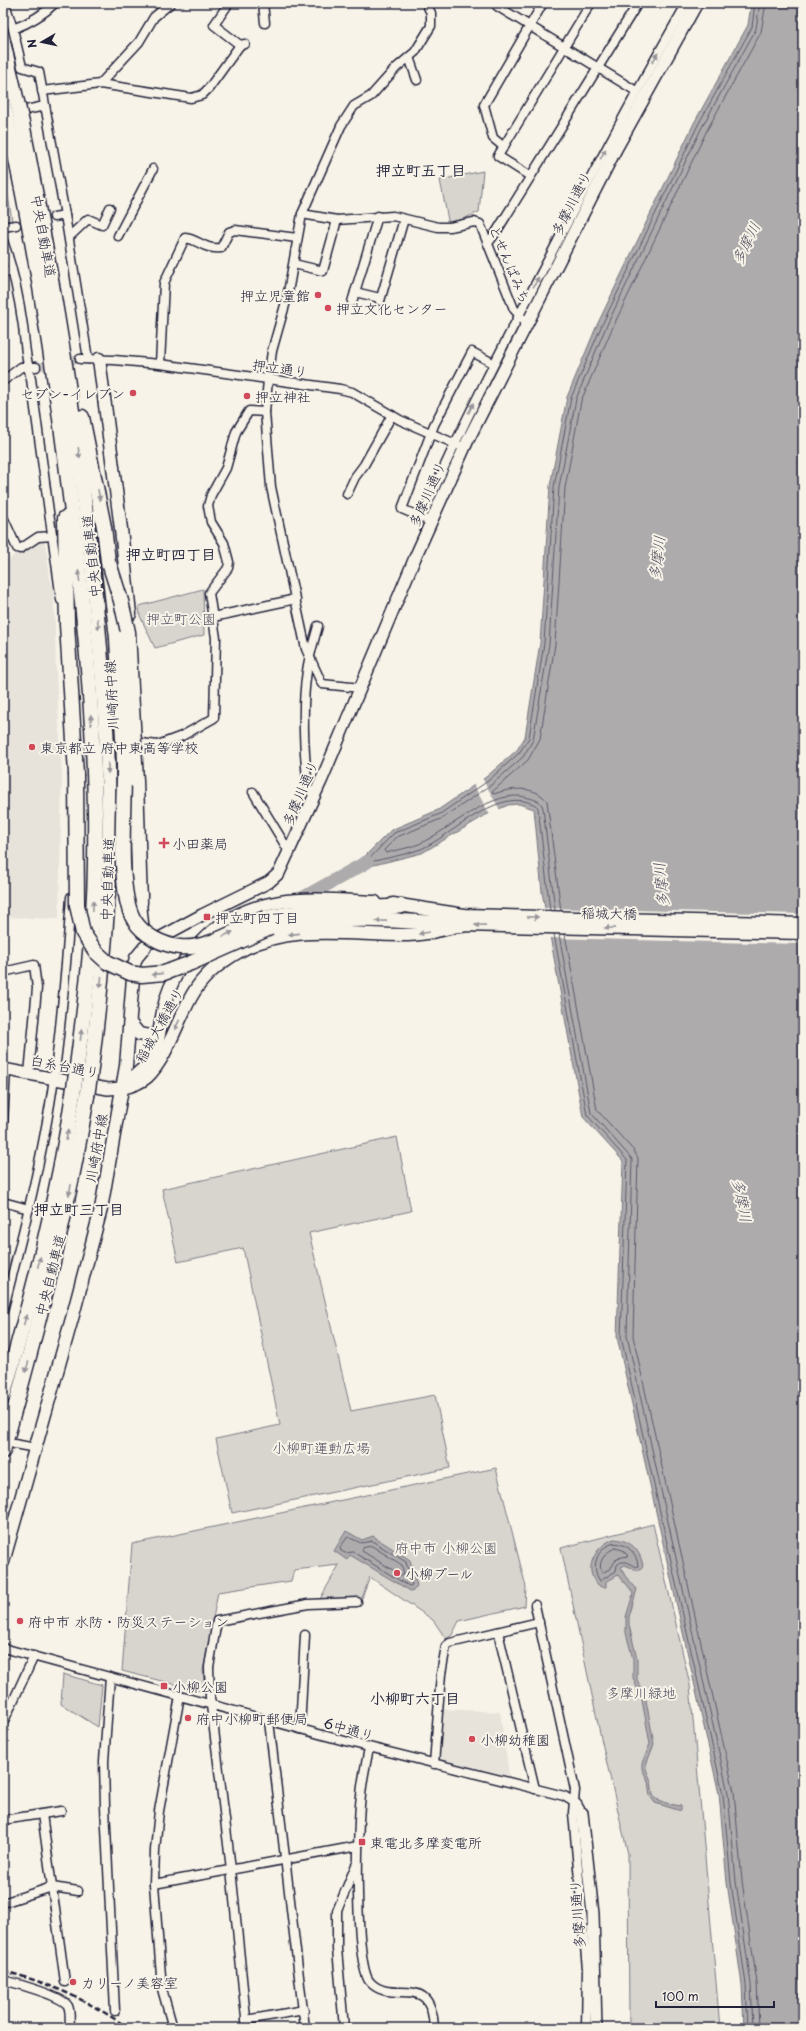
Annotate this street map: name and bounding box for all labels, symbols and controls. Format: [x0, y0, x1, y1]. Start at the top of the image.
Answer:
north arrow [22, 22, 62, 62]
text: N [23, 38, 41, 49]
one-way arrow [652, 52, 659, 64]
one-way arrow [600, 148, 606, 160]
district label: 押立町五丁目 [376, 158, 466, 181]
street label: 多摩川通り [546, 167, 596, 239]
street label: 中央自動車道 [26, 193, 62, 279]
water label: 多摩川 [725, 218, 765, 268]
street label: とせんばみち [484, 221, 536, 307]
one-way arrow [533, 276, 540, 288]
place label: 押立児童館 [240, 285, 310, 306]
marker: 押立児童館 [313, 290, 323, 300]
place label: 押立文化センター [336, 298, 447, 319]
marker: 押立文化センター [323, 303, 333, 313]
street label: 押立通り [251, 354, 309, 382]
place label: セブン-イレブン [20, 383, 125, 404]
place label: 押立神社 [255, 386, 311, 407]
marker: セブン-イレブン [128, 388, 138, 398]
marker: 押立神社 [242, 391, 252, 401]
one-way arrow [468, 402, 474, 414]
one-way arrow [76, 447, 82, 459]
street label: 多摩川通り [403, 458, 451, 530]
one-way arrow [96, 489, 102, 501]
street label: 中央自動車道 [76, 513, 106, 599]
water label: 多摩川 [642, 534, 670, 582]
district label: 押立町四丁目 [126, 542, 216, 565]
one-way arrow [76, 570, 83, 582]
park label: 押立町公園 [146, 608, 216, 629]
one-way arrow [95, 618, 102, 630]
street label: 川崎府中線 [99, 659, 123, 731]
one-way arrow [88, 714, 95, 726]
place label: 東京都立 府中東高等学校 [40, 737, 199, 758]
marker: 東京都立 府中東高等学校 [27, 742, 37, 752]
street label: 多摩川通り [277, 757, 323, 829]
one-way arrow [105, 762, 111, 775]
place label: 小田薬局 [172, 833, 228, 854]
street label: 中央自動車道 [95, 837, 119, 921]
marker: 小田薬局 [159, 838, 169, 848]
water label: 多摩川 [646, 861, 674, 909]
one-way arrow [90, 899, 96, 912]
street label: 稲城大橋 [581, 902, 637, 924]
place label: 押立町四丁目 [215, 907, 299, 928]
marker: 押立町四丁目 [202, 912, 212, 922]
one-way arrow [527, 914, 540, 920]
one-way arrow [374, 918, 387, 924]
one-way arrow [473, 922, 486, 928]
one-way arrow [603, 925, 616, 931]
one-way arrow [417, 930, 430, 936]
one-way arrow [222, 931, 234, 937]
one-way arrow [288, 931, 300, 938]
one-way arrow [151, 971, 163, 977]
one-way arrow [98, 976, 104, 988]
street label: 稲城大橋通り [129, 983, 189, 1067]
one-way arrow [174, 1019, 180, 1031]
one-way arrow [78, 1029, 84, 1041]
street label: 白糸台通り [29, 1049, 101, 1083]
street label: 川崎府中線 [80, 1112, 112, 1184]
one-way arrow [64, 1129, 70, 1141]
water label: 多摩川 [727, 1176, 759, 1224]
one-way arrow [67, 1184, 73, 1196]
district label: 押立町三丁目 [34, 1197, 124, 1220]
street label: 中央自動車道 [30, 1232, 70, 1318]
one-way arrow [37, 1256, 43, 1268]
one-way arrow [22, 1314, 28, 1326]
one-way arrow [23, 1361, 29, 1373]
park label: 小柳町運動広場 [272, 1437, 370, 1458]
park label: 府中市 小柳公園 [395, 1537, 497, 1558]
place label: 小柳プール [405, 1563, 473, 1584]
marker: 小柳プール [392, 1568, 402, 1578]
place label: 府中市 水防・防災ステーション [28, 1611, 229, 1632]
marker: 府中市 水防・防災ステーション [15, 1616, 25, 1626]
place label: 小柳公園 [172, 1676, 228, 1697]
marker: 小柳公園 [159, 1681, 169, 1691]
park label: 多摩川緑地 [606, 1682, 676, 1703]
district label: 小柳町六丁目 [370, 1686, 460, 1709]
place label: 府中小柳町郵便局 [196, 1708, 308, 1729]
street label: 6中通り [321, 1712, 377, 1746]
marker: 府中小柳町郵便局 [183, 1713, 193, 1723]
place label: 小柳幼稚園 [480, 1729, 550, 1750]
marker: 小柳幼稚園 [467, 1734, 477, 1744]
place label: 東電北多摩変電所 [370, 1832, 482, 1853]
marker: 東電北多摩変電所 [357, 1837, 367, 1847]
street label: 多摩川通り [564, 1878, 590, 1950]
place label: カリーノ美容室 [81, 1972, 178, 1993]
marker: カリーノ美容室 [68, 1977, 78, 1987]
scale bar [656, 1983, 774, 2009]
text: 100 m [662, 1987, 699, 2005]

